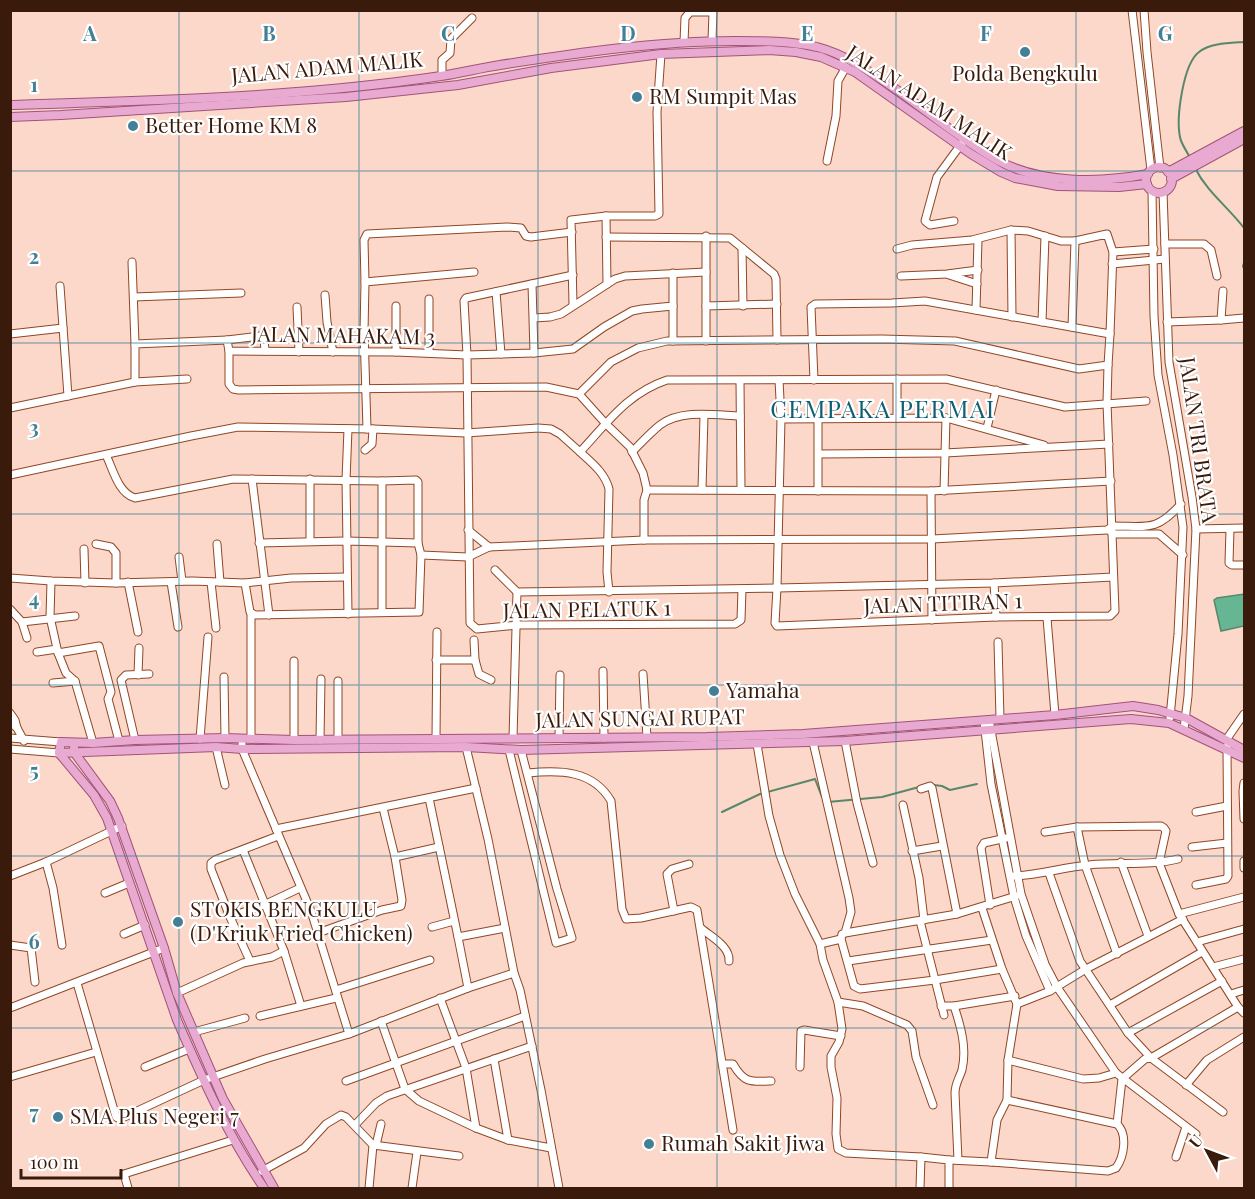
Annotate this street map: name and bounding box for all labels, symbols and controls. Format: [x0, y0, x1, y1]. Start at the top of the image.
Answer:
text: A [82, 19, 97, 46]
text: B [262, 19, 276, 46]
text: C [441, 19, 455, 46]
text: D [620, 19, 636, 46]
text: E [801, 19, 813, 46]
text: F [980, 19, 992, 46]
text: G [1158, 19, 1173, 46]
street label: JALAN ADAM MALIK [841, 37, 1019, 166]
street label: JALAN ADAM MALIK [229, 44, 424, 88]
marker: Polda Bengkulu [1018, 45, 1032, 59]
place label: Polda Bengkulu [952, 58, 1098, 86]
text: 1 [30, 70, 38, 97]
place label: RM Sumpit Mas [649, 81, 797, 109]
marker: RM Sumpit Mas [630, 90, 644, 104]
place label: Better Home KM 8 [145, 110, 317, 138]
marker: Better Home KM 8 [126, 119, 140, 133]
text: 2 [29, 242, 39, 269]
street label: JALAN MAHAKAM 3 [250, 318, 435, 350]
street label: JALAN TRI BRATA [1174, 354, 1226, 525]
district label: CEMPAKA PERMAI [770, 392, 996, 424]
text: 3 [29, 413, 39, 440]
text: 4 [29, 584, 39, 611]
street label: JALAN TITIRAN 1 [862, 585, 1023, 619]
street label: JALAN PELATUK 1 [502, 593, 672, 623]
place label: Yamaha [725, 675, 800, 703]
marker: Yamaha [707, 684, 721, 698]
street label: JALAN SUNGAI RUPAT [534, 701, 745, 733]
text: 5 [29, 756, 39, 783]
place label: STOKIS BENGKULU (D'Kriuk Fried Chicken) [190, 894, 413, 946]
marker: STOKIS BENGKULU (D'Kriuk Fried Chicken) [171, 915, 185, 929]
text: 6 [28, 927, 40, 954]
text: 7 [29, 1098, 39, 1125]
place label: SMA Plus Negeri 7 [70, 1101, 239, 1129]
marker: SMA Plus Negeri 7 [51, 1110, 65, 1124]
north arrow [1177, 1121, 1237, 1181]
place label: Rumah Sakit Jiwa [661, 1128, 825, 1156]
text: U [1184, 1130, 1207, 1152]
marker: Rumah Sakit Jiwa [642, 1137, 656, 1151]
scale bar [21, 1142, 122, 1180]
text: 100 m [30, 1150, 79, 1174]

